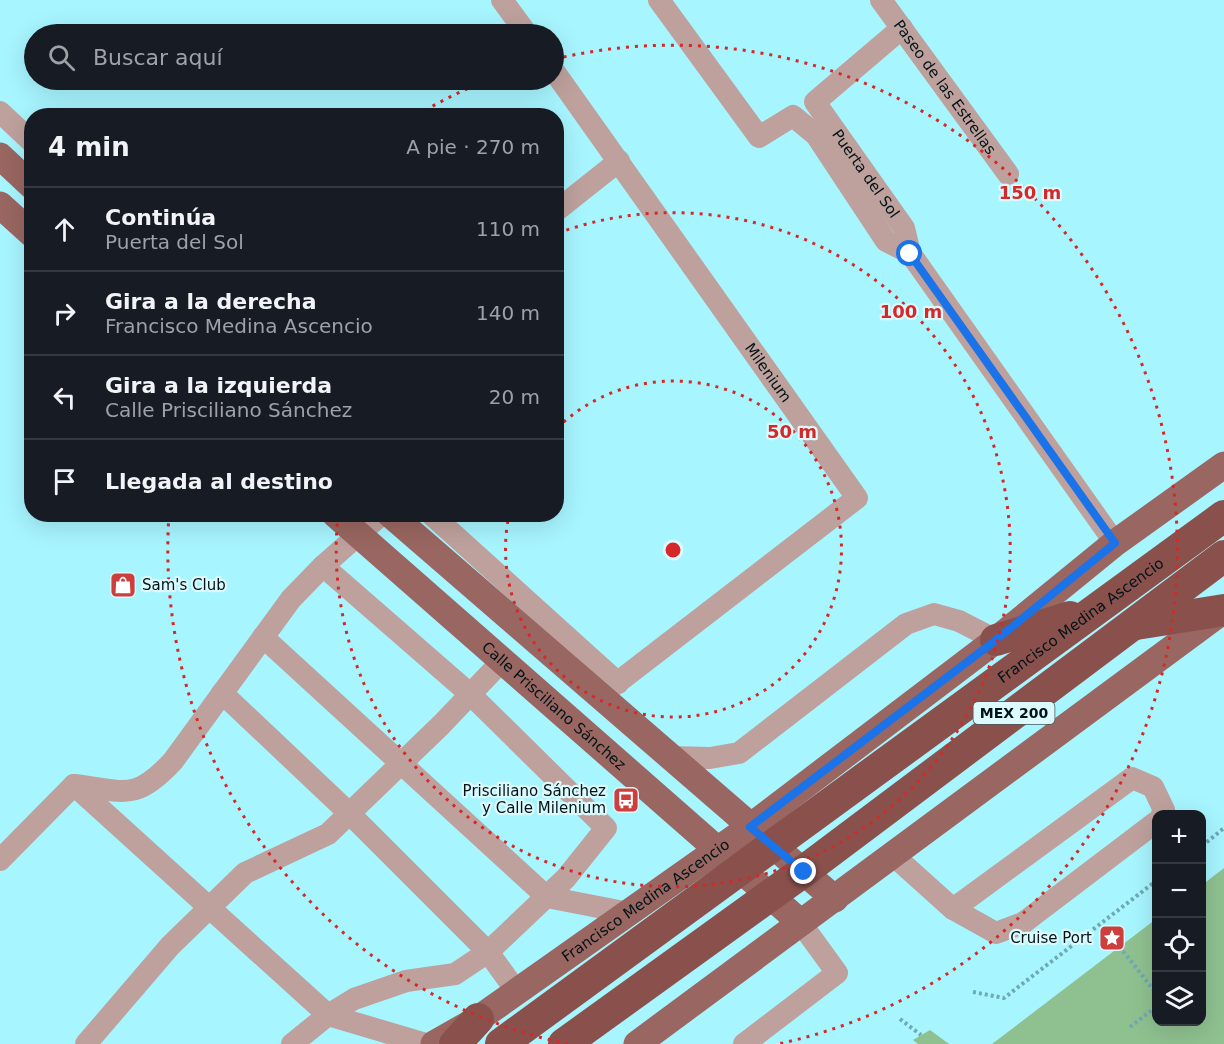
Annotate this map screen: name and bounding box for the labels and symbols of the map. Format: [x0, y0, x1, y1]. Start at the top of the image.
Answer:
street label: Paseo de las Estrellas [890, 17, 1000, 158]
street label: Puerta del Sol [828, 126, 903, 221]
text: 150 m [999, 182, 1061, 203]
route start [896, 240, 922, 266]
text: 100 m [880, 301, 942, 322]
street label: Milenium [741, 340, 795, 406]
text: 50 m [767, 421, 817, 442]
centre of rings [663, 540, 683, 560]
street label: Francisco Medina Ascencio [994, 554, 1167, 687]
shop icon: Sam's Club [108, 570, 138, 600]
place label: Sam's Club [142, 576, 226, 594]
street label: Calle Prisciliano Sánchez [478, 638, 630, 774]
road number: MEX 200 [974, 702, 1054, 724]
place label: Prisciliano Sánchez y Calle Milenium [463, 782, 606, 817]
bus stop icon: Prisciliano Sánchez y Calle Milenium [611, 785, 641, 815]
street label: Francisco Medina Ascencio [559, 835, 733, 966]
route end [790, 858, 816, 884]
place icon: Cruise Port [1097, 923, 1127, 953]
place label: Cruise Port [1010, 929, 1092, 947]

